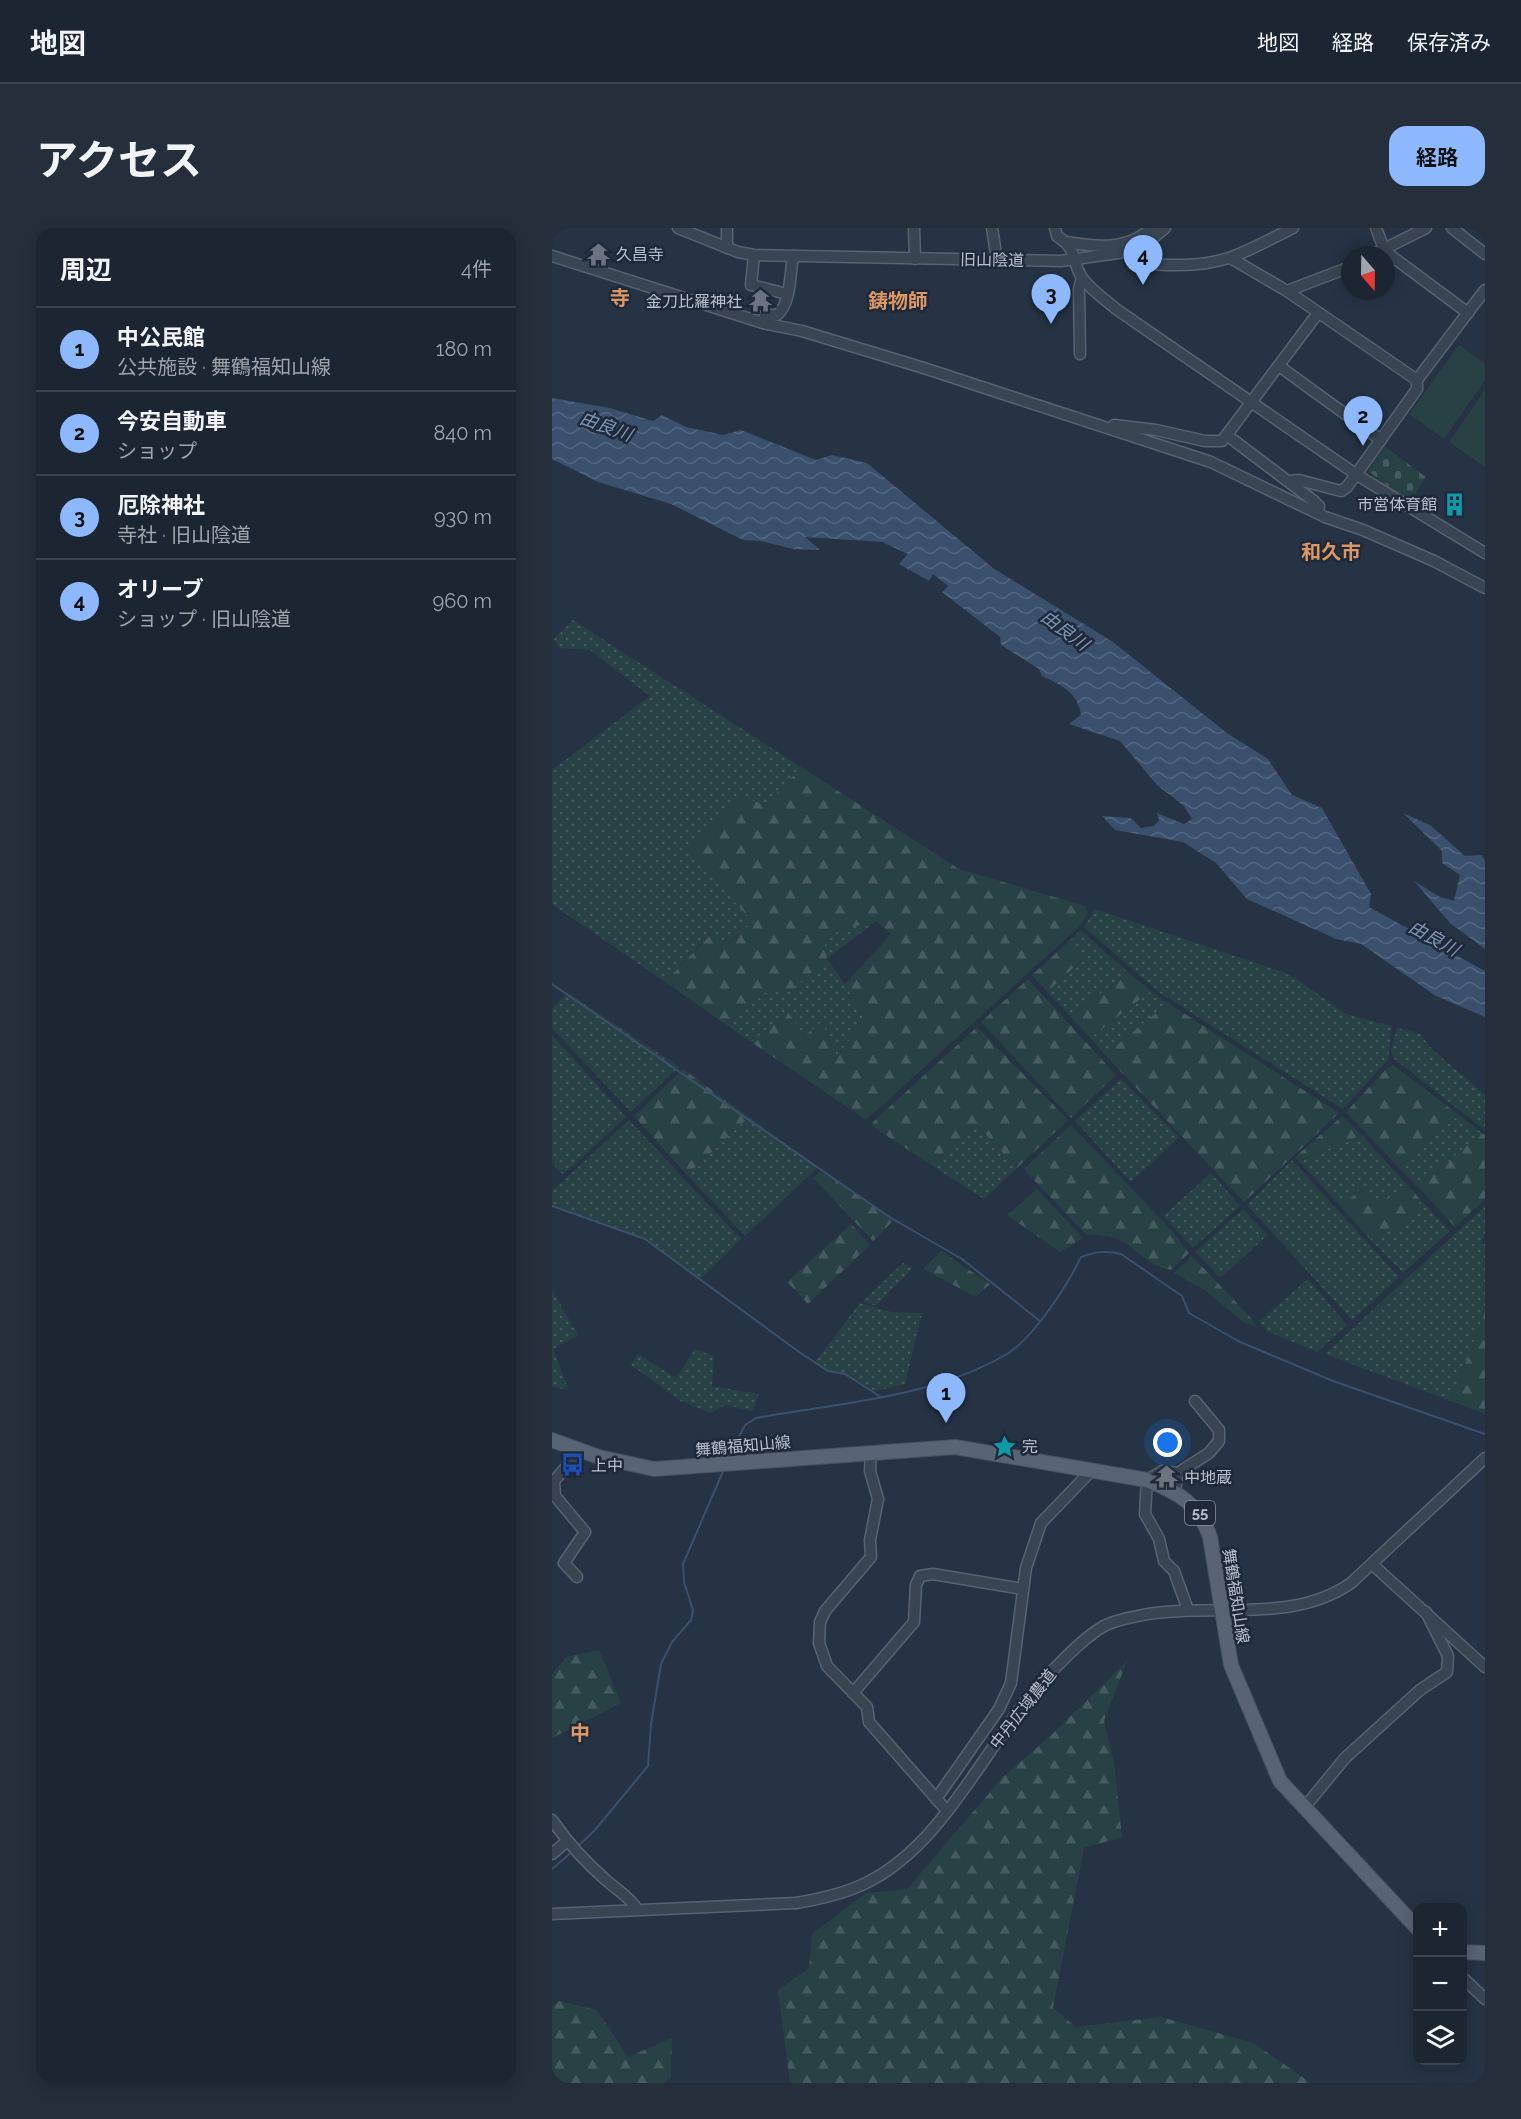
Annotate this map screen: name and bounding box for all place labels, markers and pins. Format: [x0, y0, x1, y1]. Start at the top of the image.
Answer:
pin: 4 [1124, 236, 1162, 285]
temple icon: 久昌寺 [585, 241, 611, 267]
place label: 久昌寺 [616, 245, 664, 264]
pin: 3 [1032, 274, 1070, 324]
temple icon: 金刀比羅神社 [747, 288, 773, 314]
place label: 金刀比羅神社 [646, 292, 742, 311]
pin: 2 [1344, 396, 1382, 446]
building icon: 市営体育館 [1442, 491, 1468, 517]
place label: 市営体育館 [1357, 495, 1437, 514]
pin: 1 [926, 1374, 966, 1423]
place icon: 完 [991, 1433, 1017, 1459]
place label: 完 [1022, 1437, 1038, 1456]
bus stop icon: 上中 [560, 1452, 586, 1478]
place label: 上中 [591, 1456, 623, 1475]
temple icon: 中地蔵 [1153, 1464, 1179, 1490]
place label: 中地蔵 [1184, 1468, 1232, 1487]

